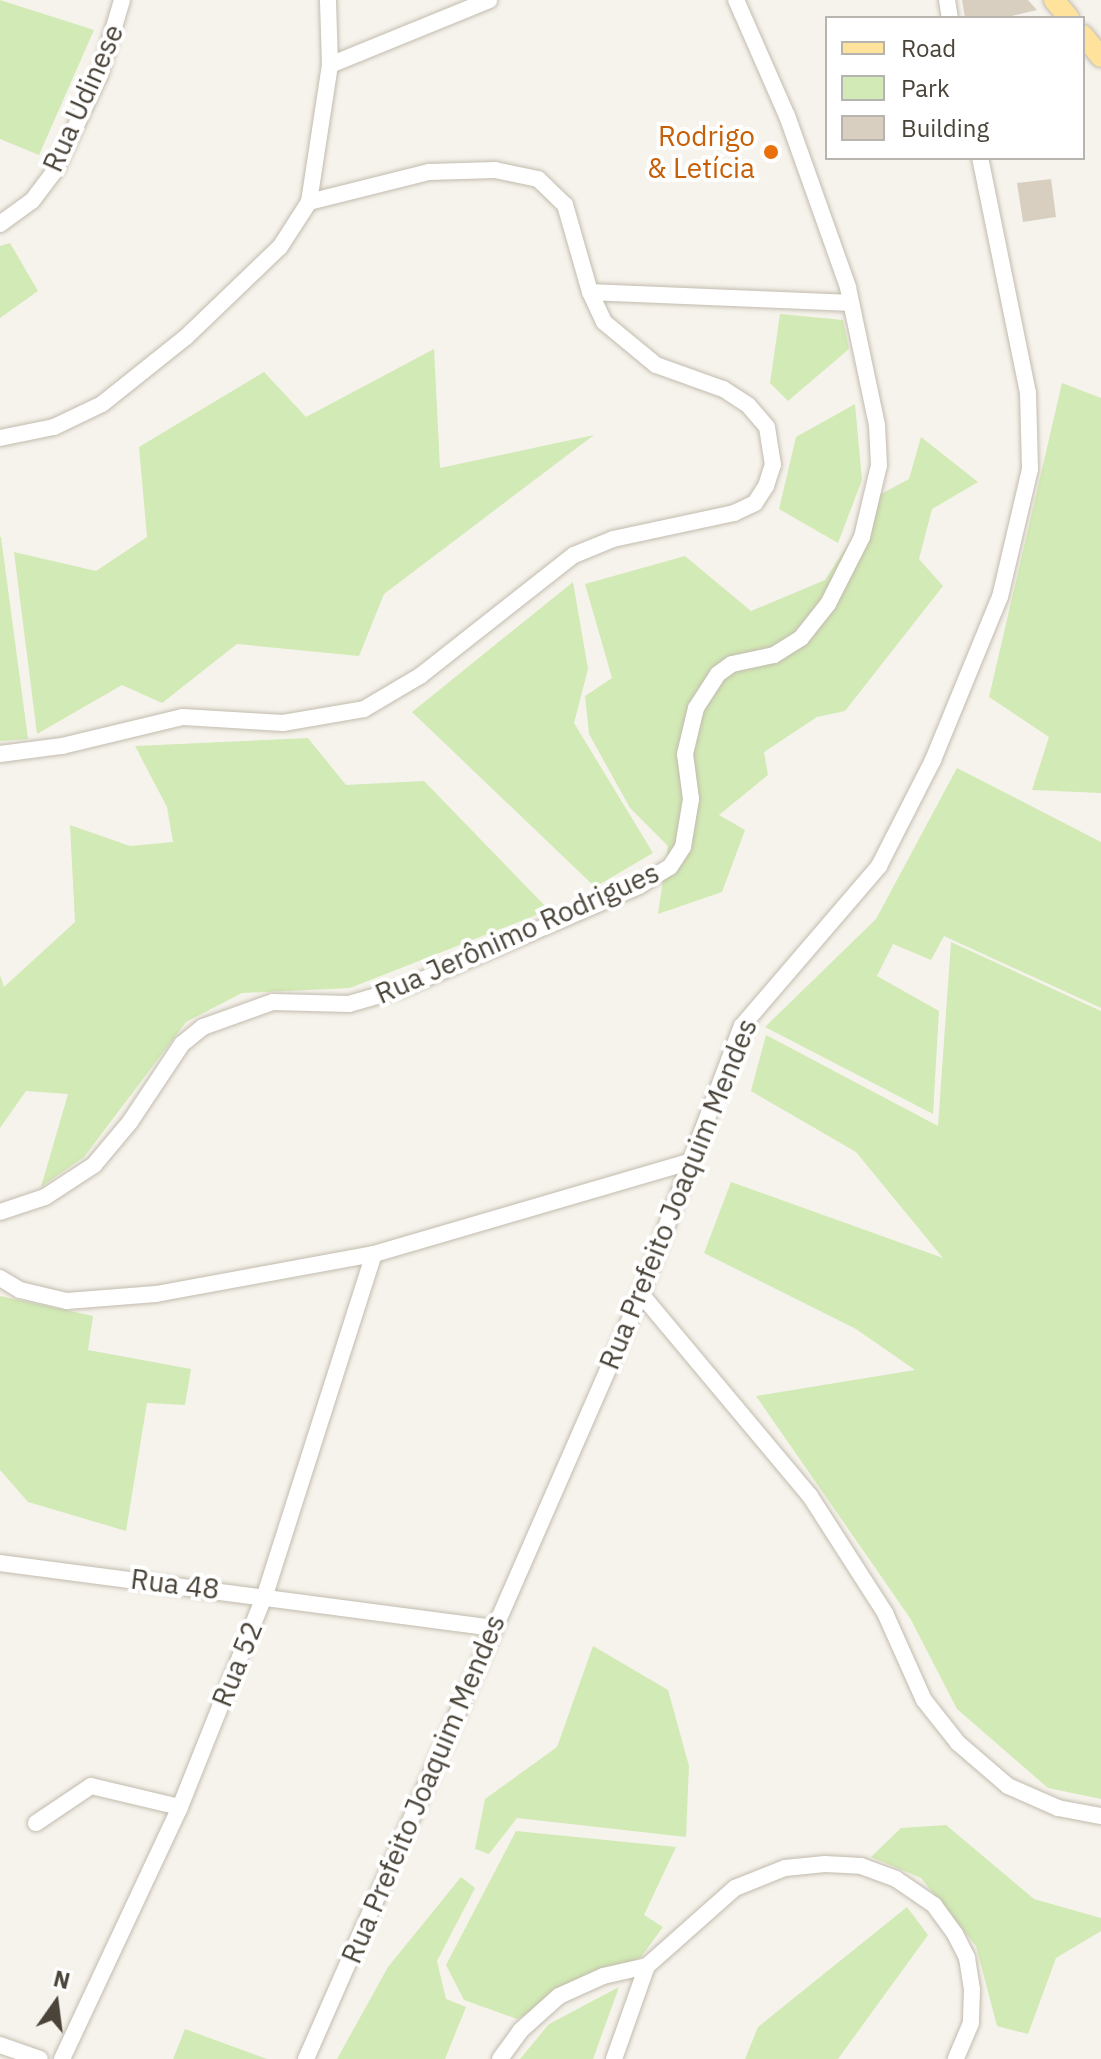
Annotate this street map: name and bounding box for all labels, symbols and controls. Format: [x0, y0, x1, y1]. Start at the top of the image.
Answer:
legend [825, 16, 1085, 160]
street label: Rua Udinese [36, 19, 130, 177]
text: Road [901, 32, 956, 64]
text: Park [901, 72, 950, 104]
text: Building [901, 112, 989, 144]
place label: Rodrigo & Letícia [647, 119, 755, 185]
marker: Rodrigo & Letícia [762, 143, 780, 161]
street label: Rua Jerônimo Rodrigues [370, 855, 664, 1011]
street label: Rua Prefeito Joaquim Mendes [592, 1014, 764, 1374]
street label: Rua 48 [129, 1562, 221, 1606]
street label: Rua Prefeito Joaquim Mendes [334, 1610, 512, 1968]
street label: Rua 52 [205, 1616, 269, 1712]
north arrow [16, 1963, 96, 2043]
text: N [51, 1963, 73, 1995]

